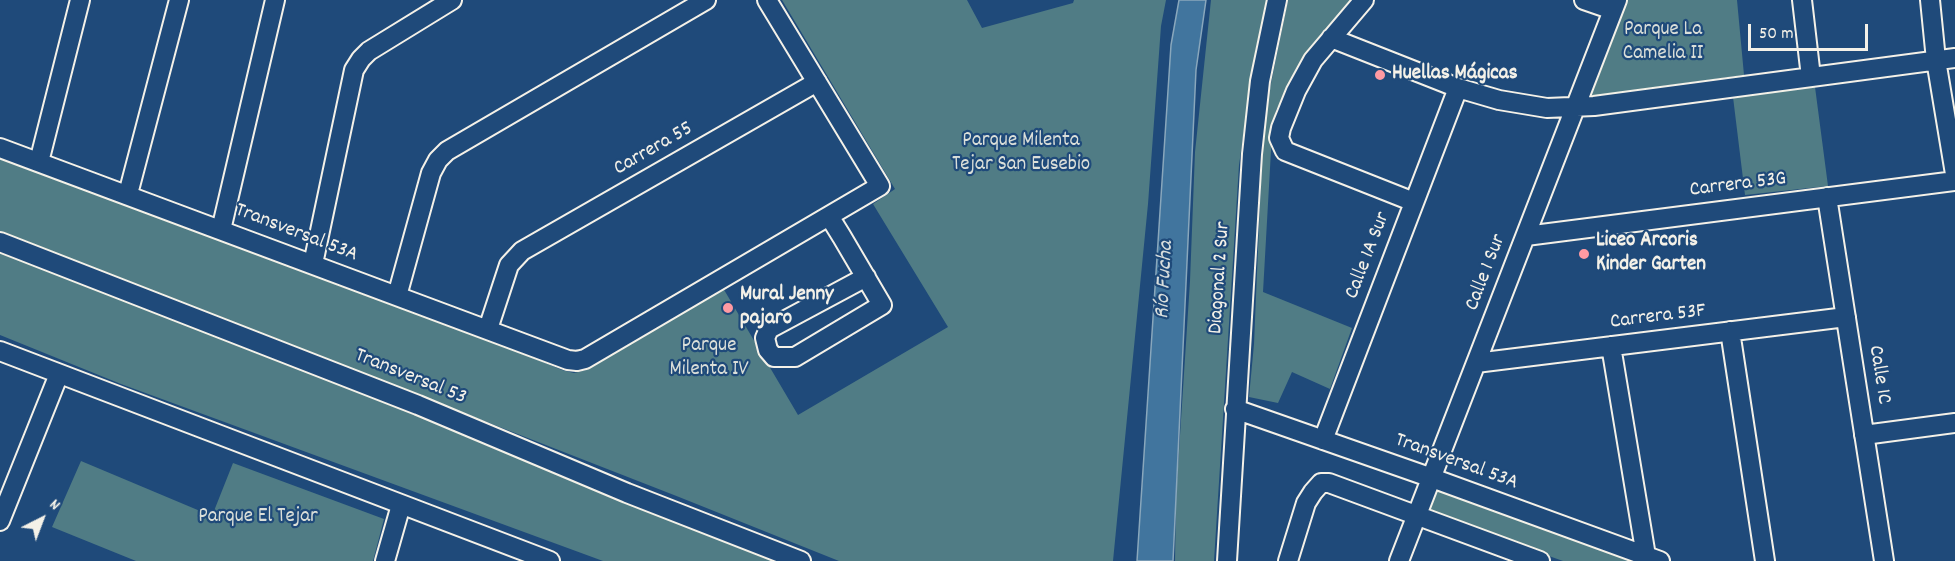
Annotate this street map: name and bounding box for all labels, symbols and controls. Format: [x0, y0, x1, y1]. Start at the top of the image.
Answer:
scale bar [1751, 12, 1871, 50]
park label: Parque La Camelia II [1623, 18, 1703, 68]
text: 50 m [1759, 22, 1794, 47]
place label: Huellas Mágicas [1392, 62, 1517, 88]
marker: Huellas Mágicas [1373, 68, 1387, 82]
street label: Carrera 55 [610, 117, 698, 183]
park label: Parque Milenta Tejar San Eusebio [952, 129, 1090, 179]
street label: Carrera 53G [1688, 168, 1788, 204]
street label: Transversal 53A [231, 199, 361, 269]
street label: Calle 1A Sur [1341, 209, 1397, 303]
street label: Diagonal 2 Sur [1205, 221, 1237, 335]
place label: Liceo Arcoris Kinder Garten [1596, 229, 1706, 279]
street label: Calle 1 Sur [1461, 231, 1513, 315]
water label: Río Fucha [1151, 240, 1181, 320]
marker: Liceo Arcoris Kinder Garten [1577, 247, 1591, 261]
place label: Mural Jenny pajaro [740, 283, 834, 333]
street label: Carrera 53F [1609, 300, 1707, 336]
marker: Mural Jenny pajaro [721, 301, 735, 315]
park label: Parque Milenta IV [669, 334, 749, 384]
street label: Transversal 53 [351, 344, 469, 412]
street label: Calle 1C [1861, 344, 1895, 406]
street label: Transversal 53A [1391, 429, 1521, 497]
north arrow [12, 489, 72, 549]
text: N [44, 494, 65, 516]
park label: Parque El Tejar [198, 505, 318, 531]

